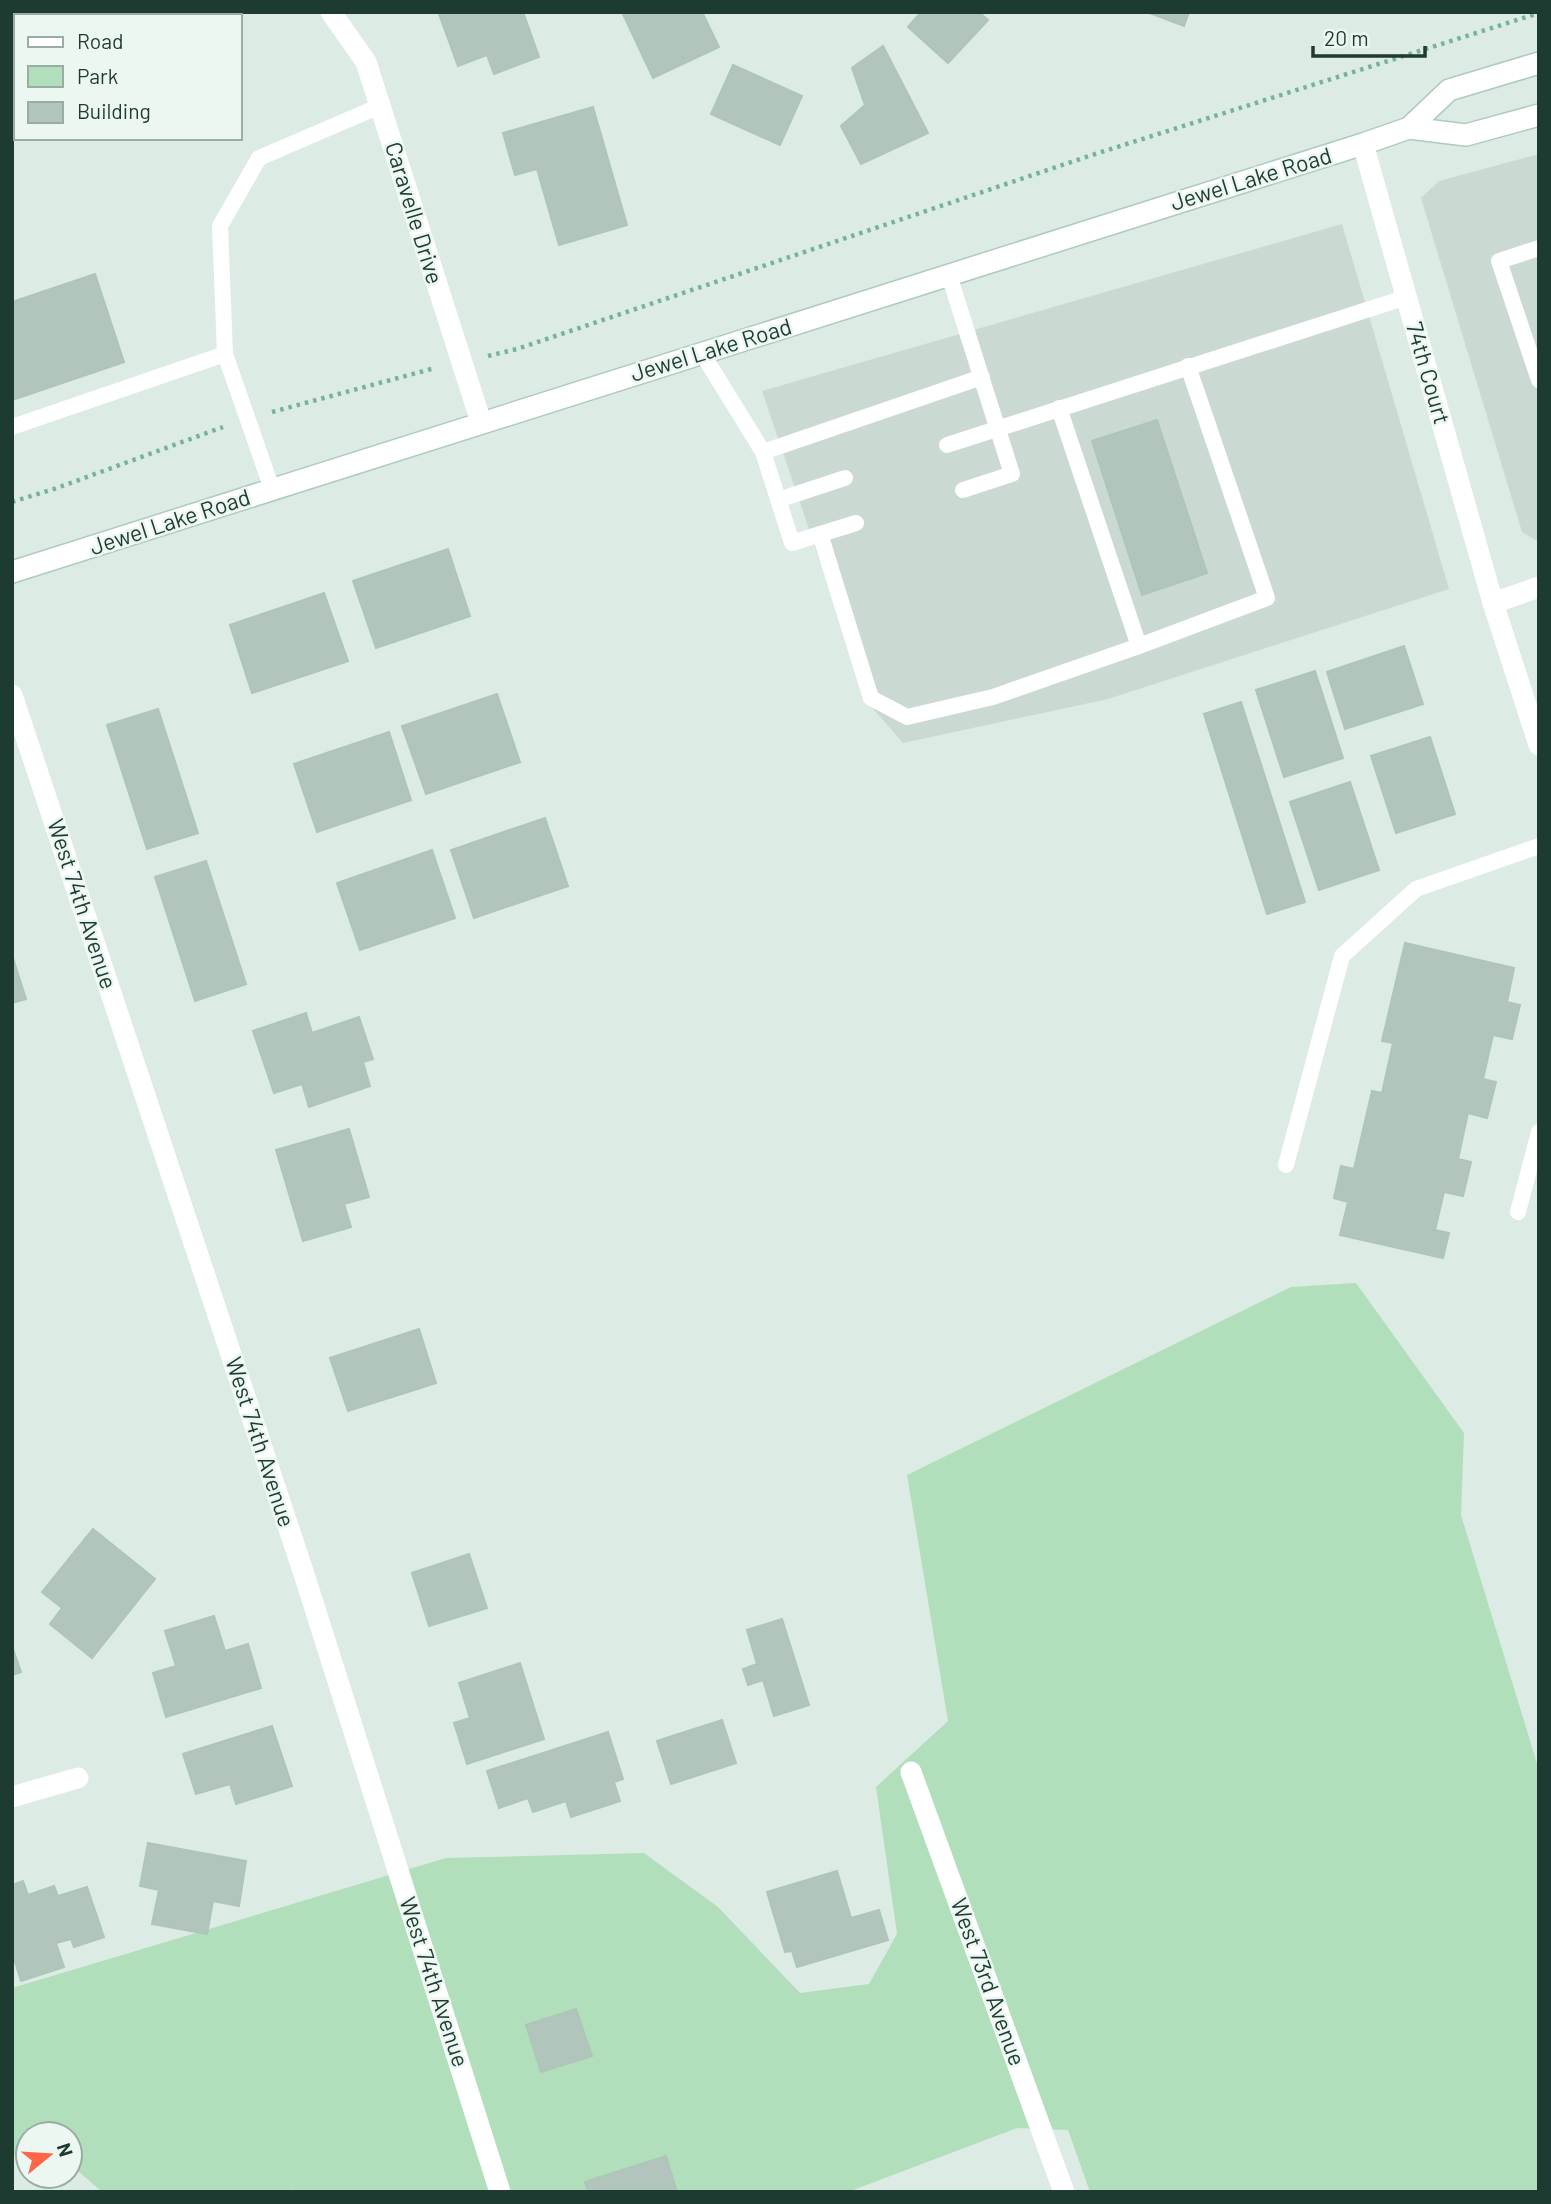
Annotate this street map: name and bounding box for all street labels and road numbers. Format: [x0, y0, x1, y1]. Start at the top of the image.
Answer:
street label: Caravelle Drive [380, 138, 450, 287]
street label: Jewel Lake Road [1167, 140, 1335, 216]
street label: Jewel Lake Road [627, 311, 795, 387]
street label: 74th Court [1401, 318, 1457, 427]
street label: Jewel Lake Road [86, 482, 254, 560]
street label: West 74th Avenue [42, 815, 124, 992]
street label: West 74th Avenue [220, 1353, 302, 1530]
street label: West 74th Avenue [394, 1893, 476, 2070]
street label: West 73rd Avenue [946, 1894, 1032, 2069]

